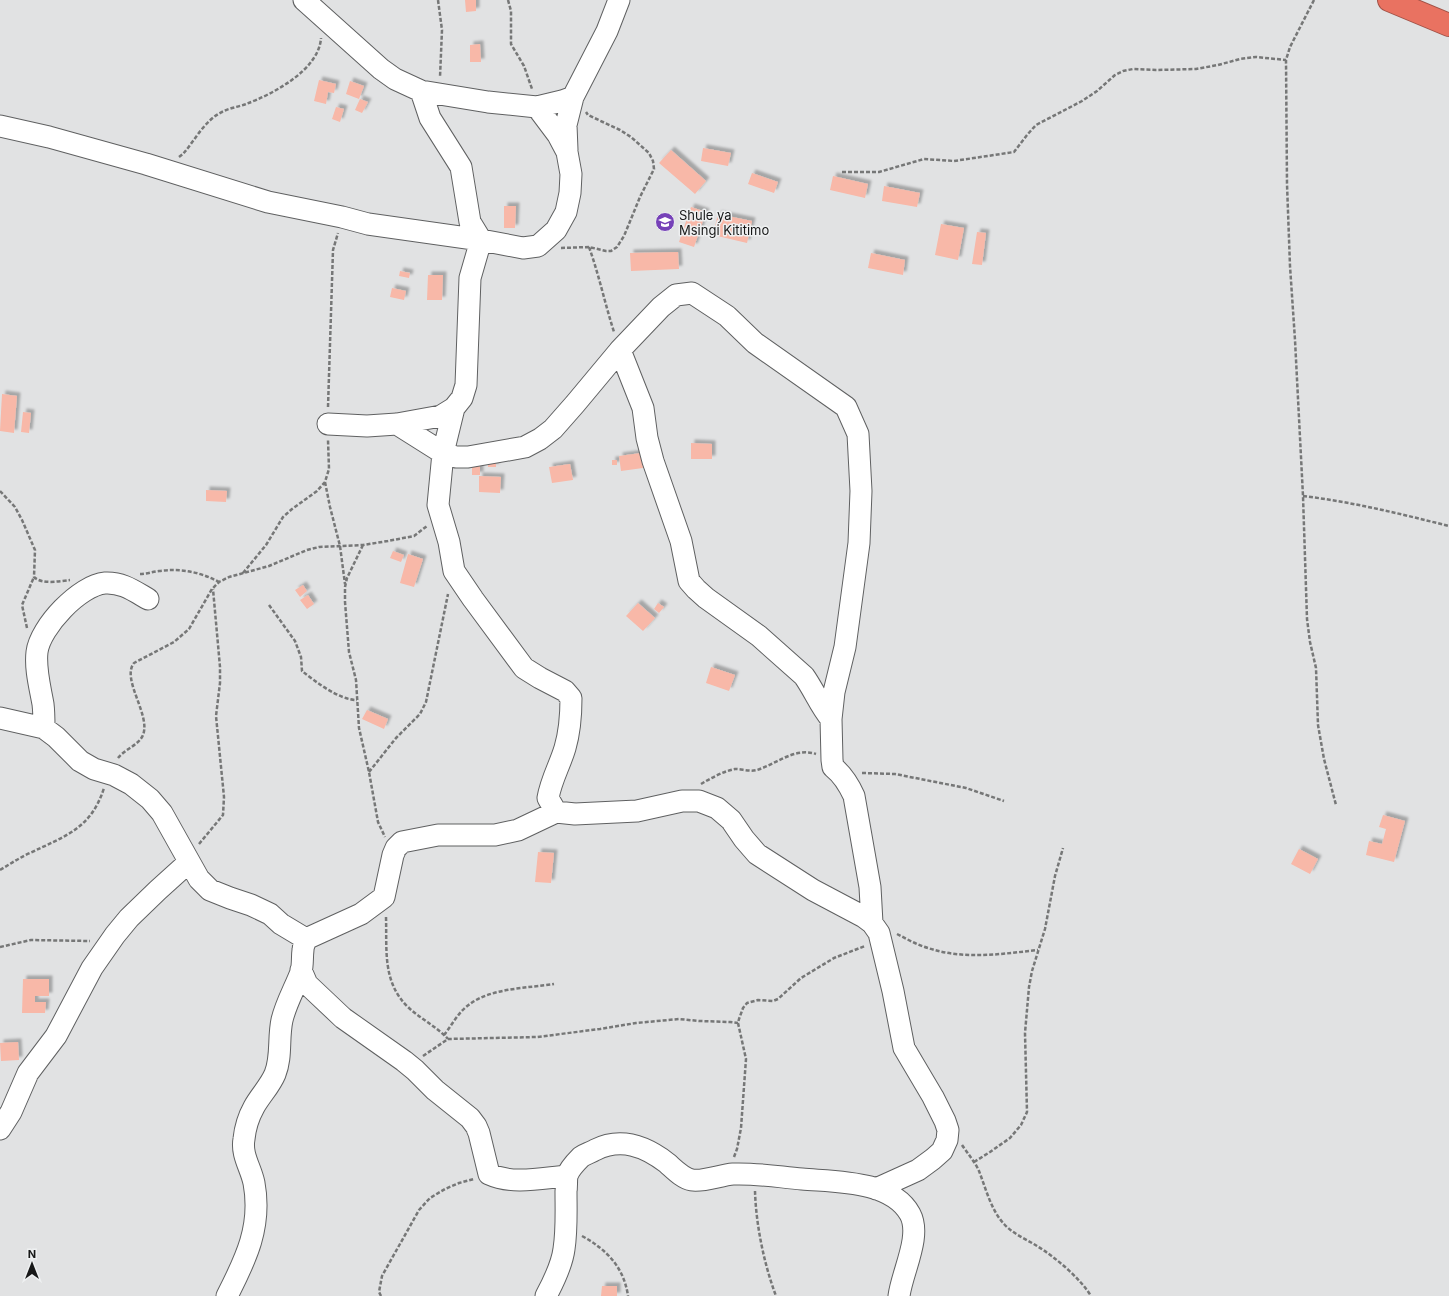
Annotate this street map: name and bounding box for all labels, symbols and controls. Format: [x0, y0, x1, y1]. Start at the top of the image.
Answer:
place label: Shule ya Msingi Kititimo [679, 207, 769, 238]
school or university icon: Shule ya Msingi Kititimo [654, 211, 676, 233]
north arrow [12, 1244, 52, 1284]
text: N [28, 1247, 36, 1261]

